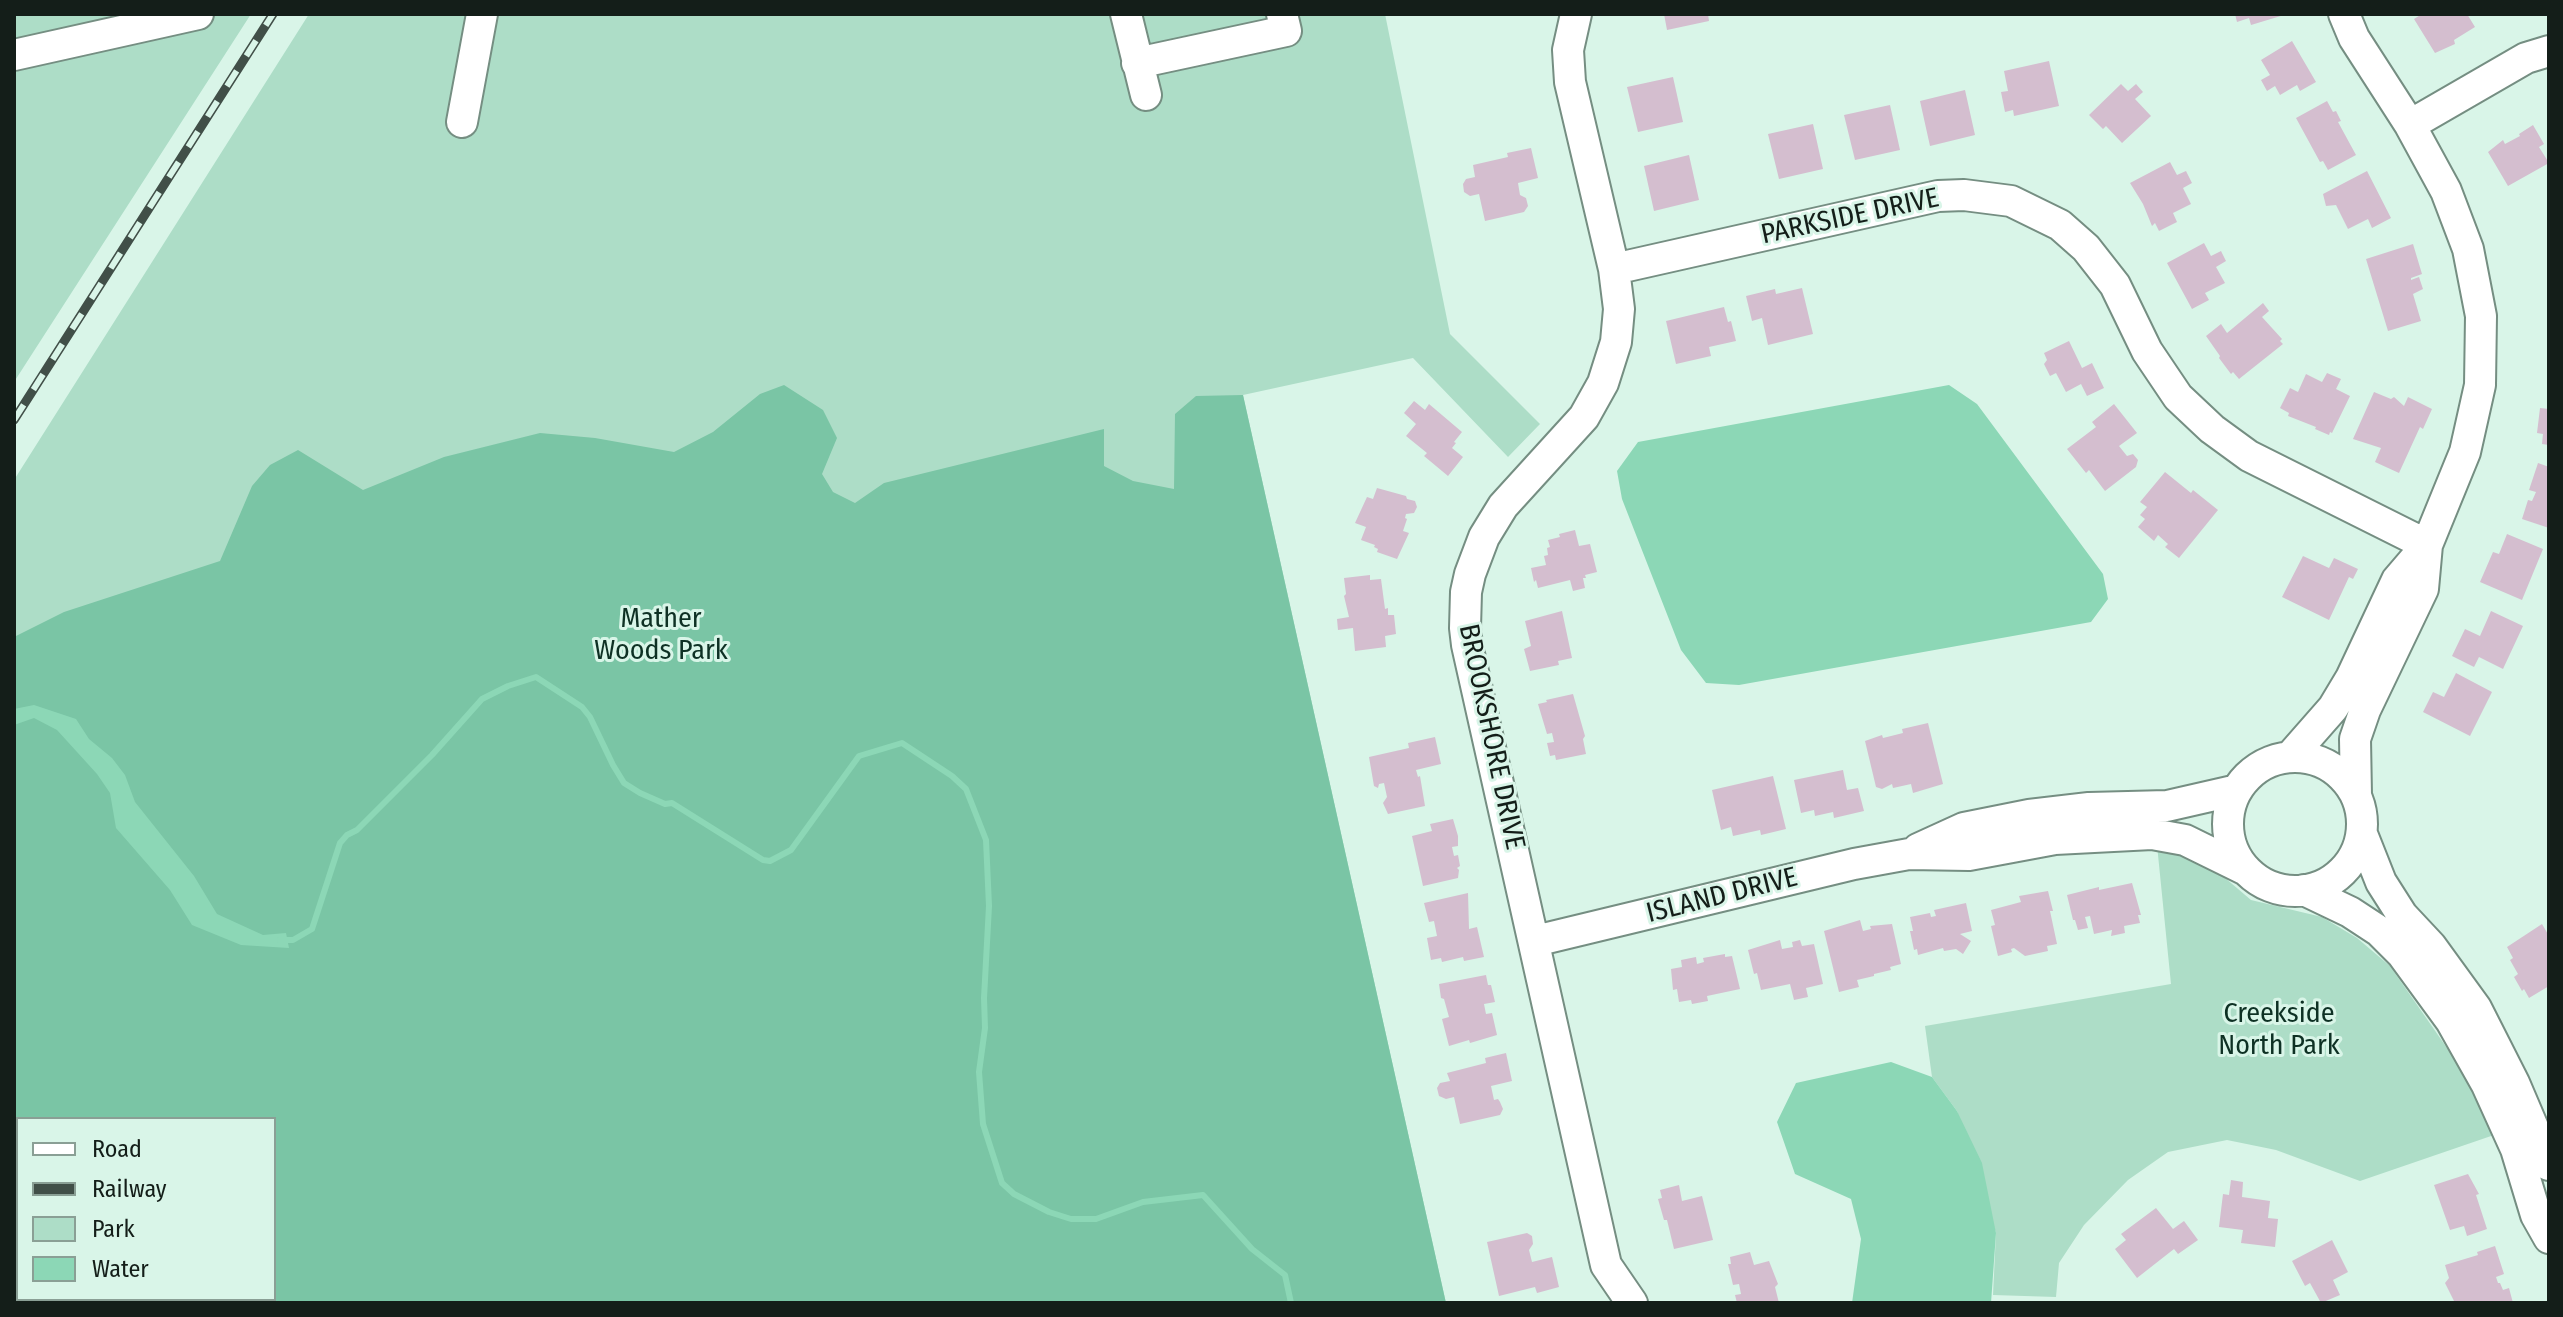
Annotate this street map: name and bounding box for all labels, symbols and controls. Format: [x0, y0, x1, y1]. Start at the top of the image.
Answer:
street label: PARKSIDE DRIVE [1758, 182, 1942, 252]
park label: Mather Woods Park [594, 602, 728, 668]
street label: BROOKSHORE DRIVE [1451, 621, 1531, 853]
street label: ISLAND DRIVE [1643, 861, 1801, 931]
park label: Creekside North Park [2218, 997, 2340, 1063]
legend [16, 1117, 276, 1301]
text: Road [92, 1135, 142, 1163]
text: Railway [92, 1175, 167, 1203]
text: Park [92, 1215, 135, 1243]
text: Water [92, 1255, 149, 1283]

